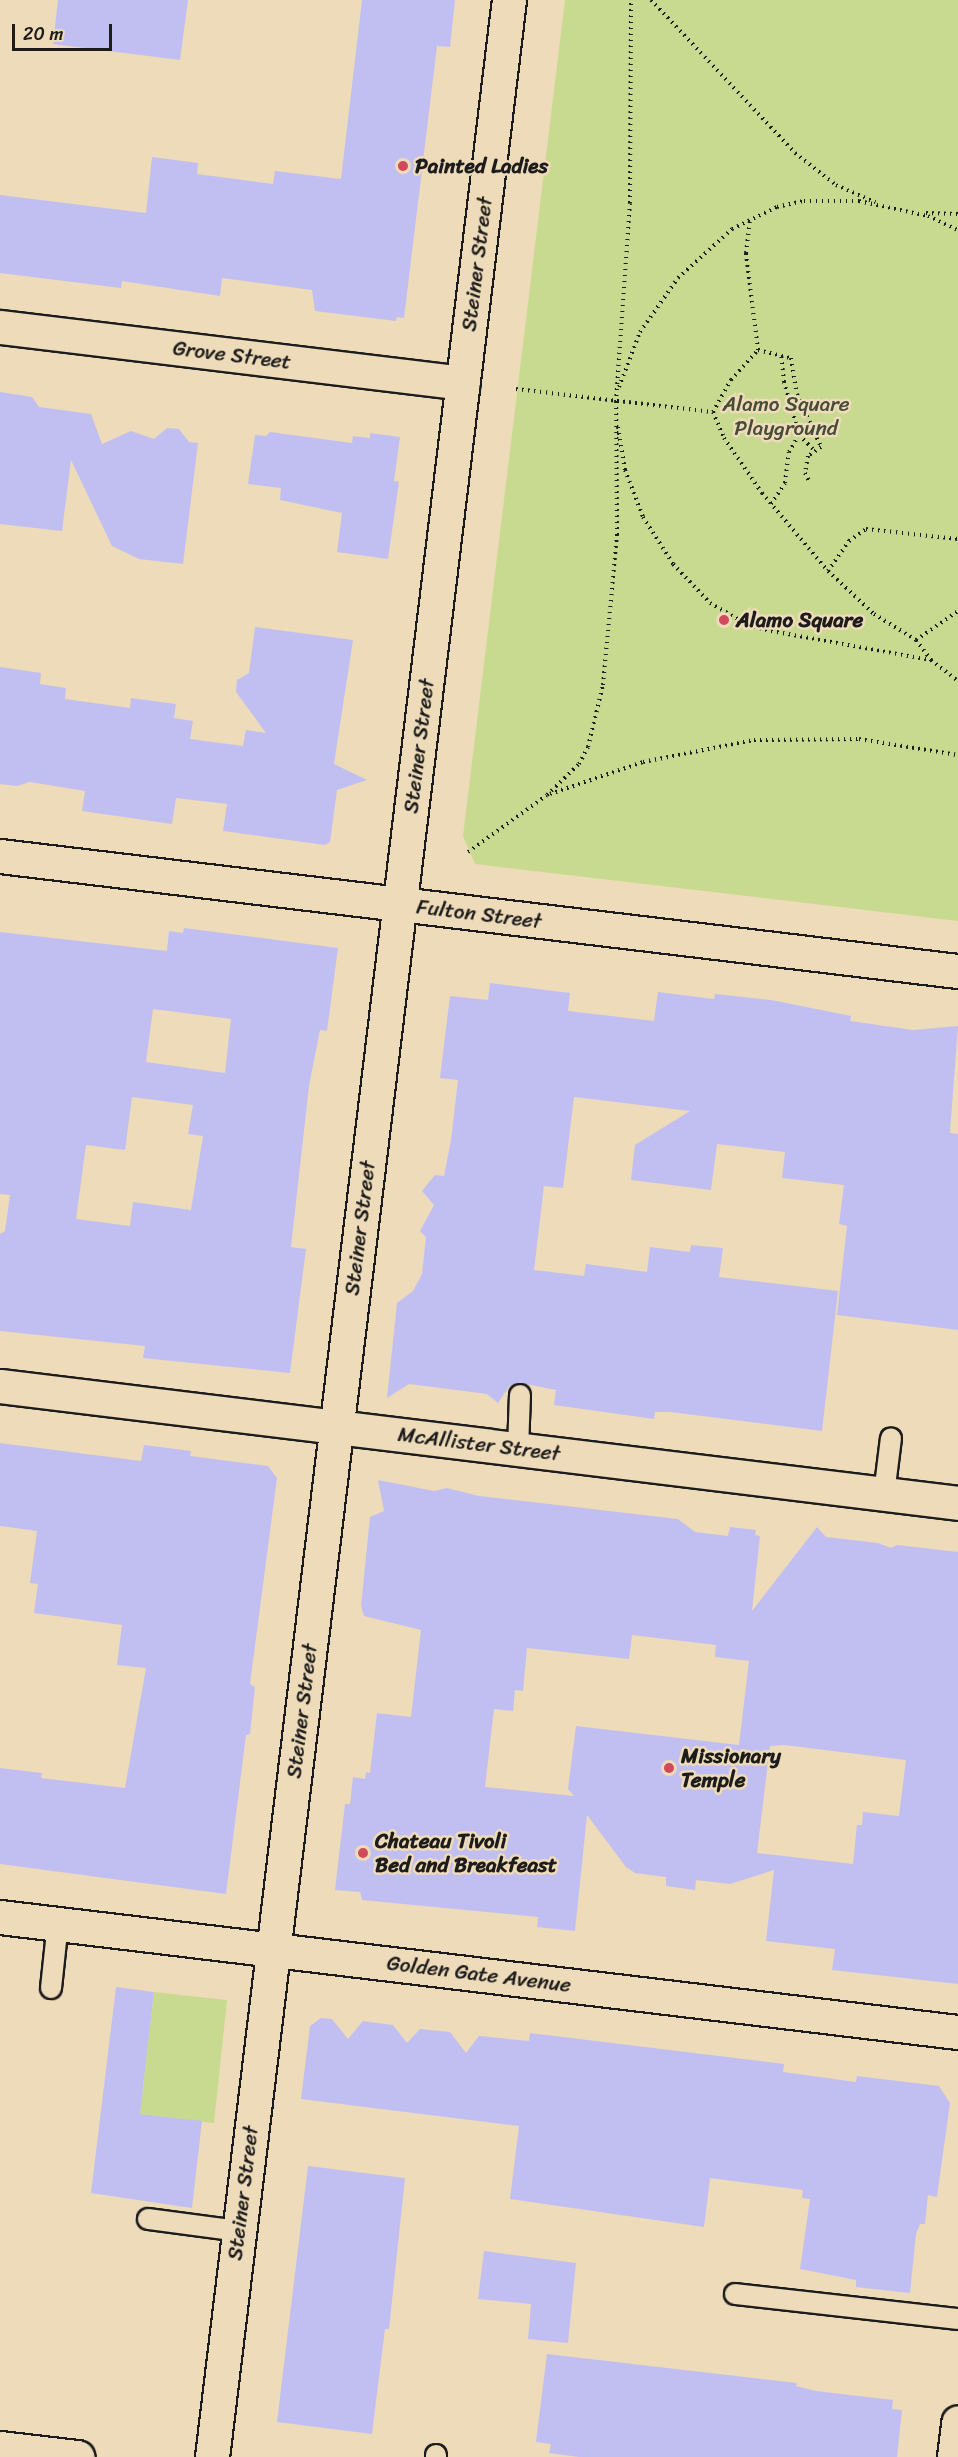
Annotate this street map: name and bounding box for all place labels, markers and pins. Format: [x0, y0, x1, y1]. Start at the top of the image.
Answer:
place label: Painted Ladies [415, 153, 548, 179]
marker: Painted Ladies [396, 159, 410, 173]
place label: Alamo Square [736, 607, 863, 633]
marker: Alamo Square [717, 613, 731, 627]
place label: Missionary Temple [681, 1743, 781, 1793]
marker: Missionary Temple [662, 1761, 676, 1775]
place label: Chateau Tivoli Bed and Breakfeast [375, 1828, 557, 1878]
marker: Chateau Tivoli Bed and Breakfeast [356, 1846, 370, 1860]

